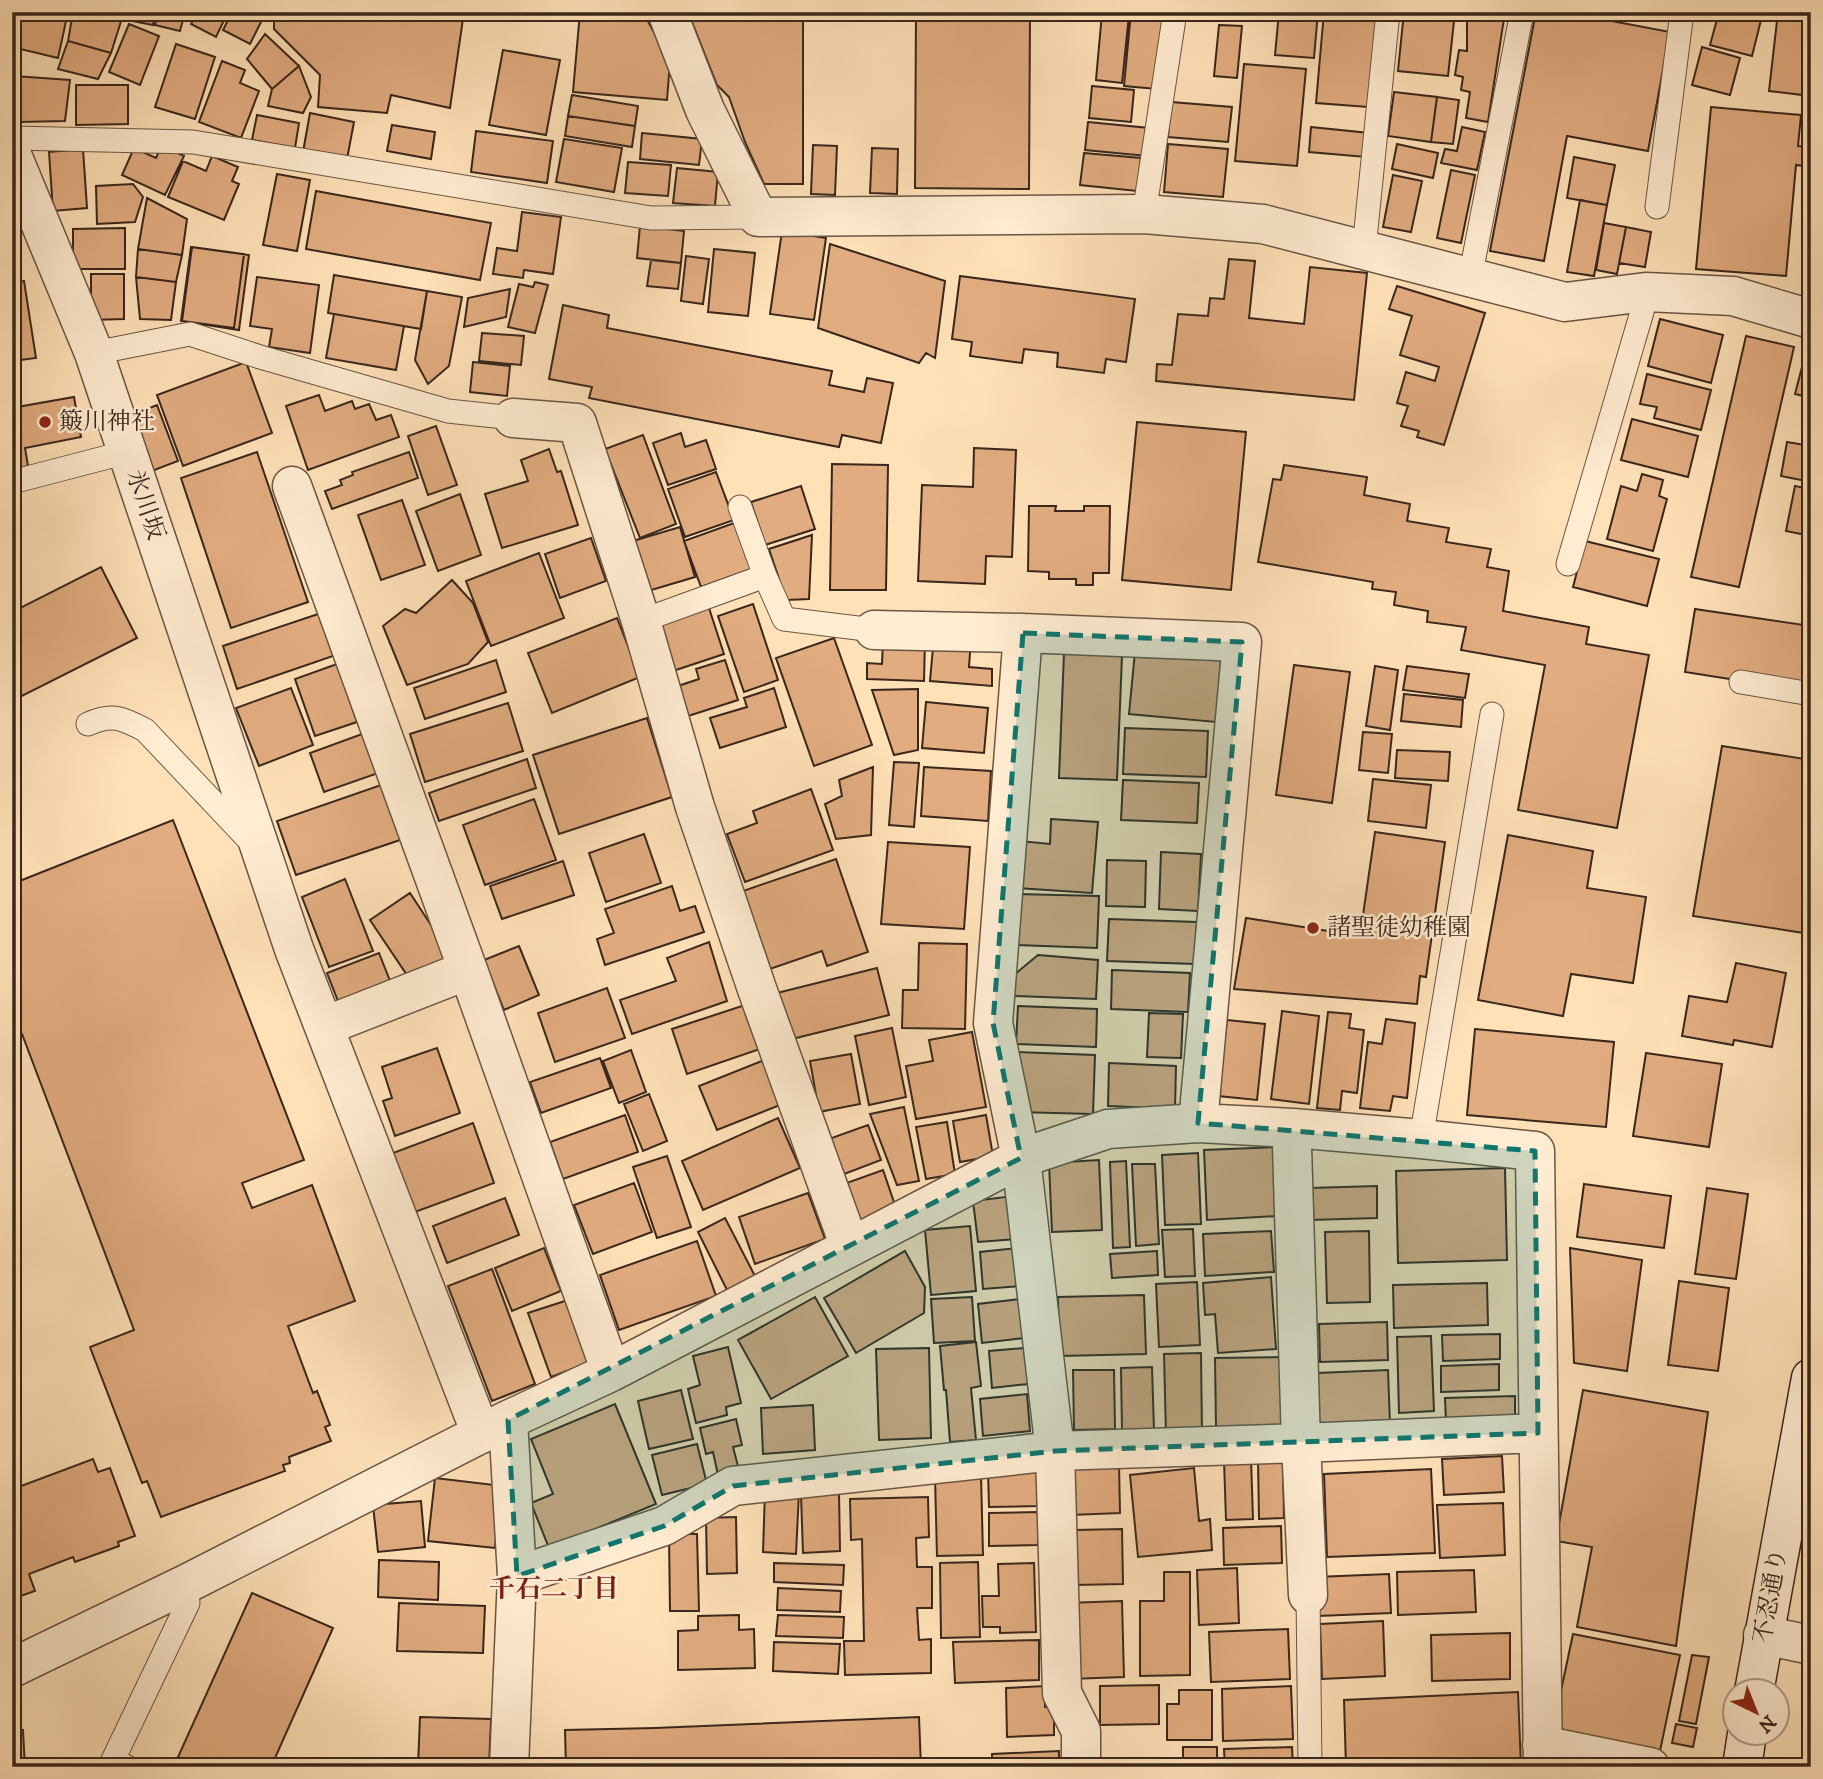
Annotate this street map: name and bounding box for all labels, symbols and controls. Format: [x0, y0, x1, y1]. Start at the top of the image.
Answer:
place label: 簸川神社 [59, 407, 155, 437]
marker: 簸川神社 [37, 414, 53, 430]
street label: 氷川坂 [119, 466, 171, 544]
place label: 諸聖徒幼稚園 [1327, 913, 1471, 943]
marker: 諸聖徒幼稚園 [1305, 920, 1321, 936]
street label: 不忍通り [1748, 1546, 1794, 1646]
district label: 千石二丁目 [489, 1573, 619, 1606]
north arrow [1722, 1678, 1792, 1748]
text: N [1753, 1710, 1780, 1737]

